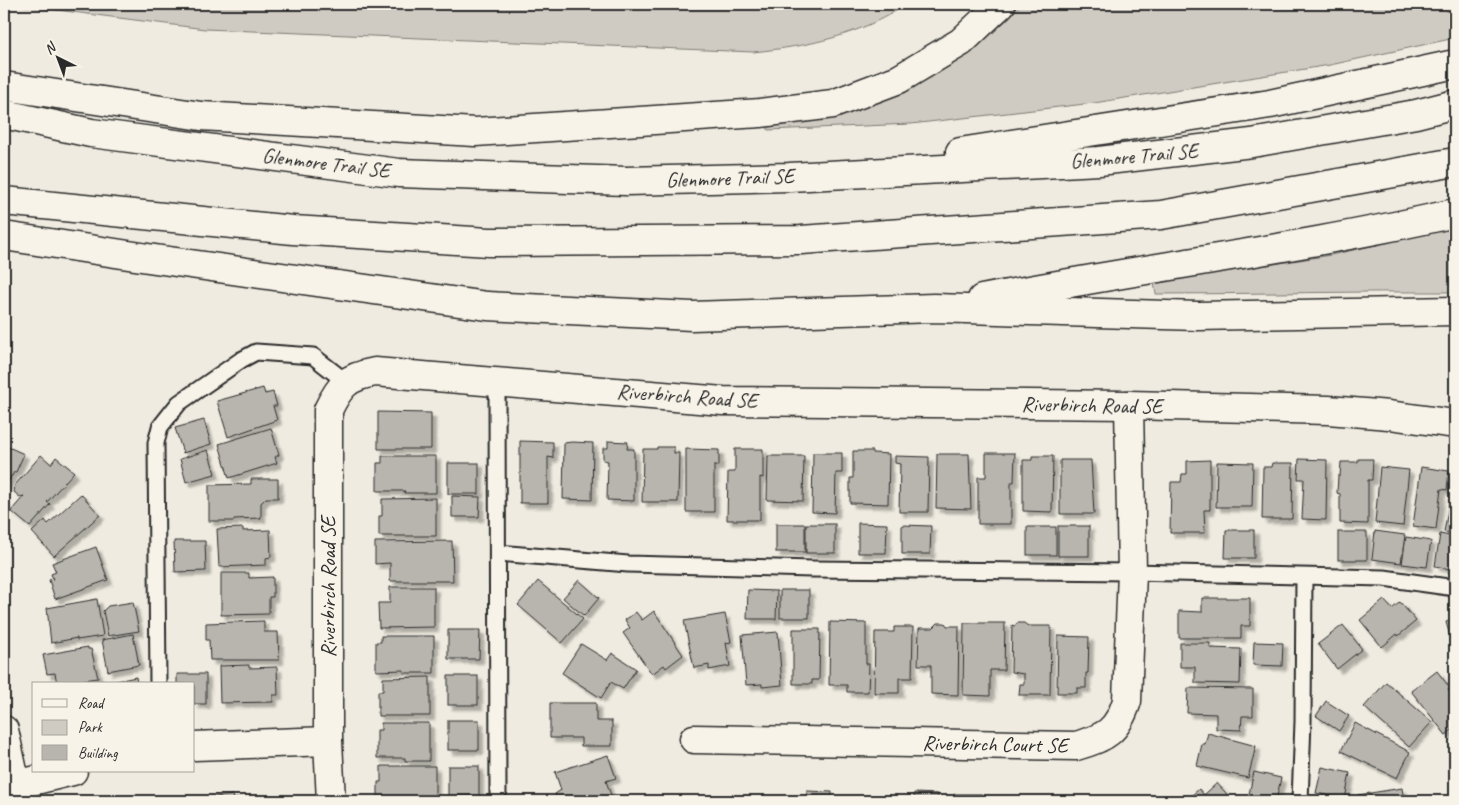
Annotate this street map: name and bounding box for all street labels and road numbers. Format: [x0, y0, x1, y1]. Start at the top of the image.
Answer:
street label: Glenmore Trail SE [1069, 137, 1202, 175]
street label: Glenmore Trail SE [261, 142, 394, 184]
street label: Glenmore Trail SE [666, 163, 797, 193]
street label: Riverbirch Road SE [616, 378, 761, 414]
street label: Riverbirch Road SE [1021, 391, 1166, 419]
street label: Riverbirch Road SE [315, 514, 341, 657]
street label: Riverbirch Court SE [922, 730, 1071, 758]

